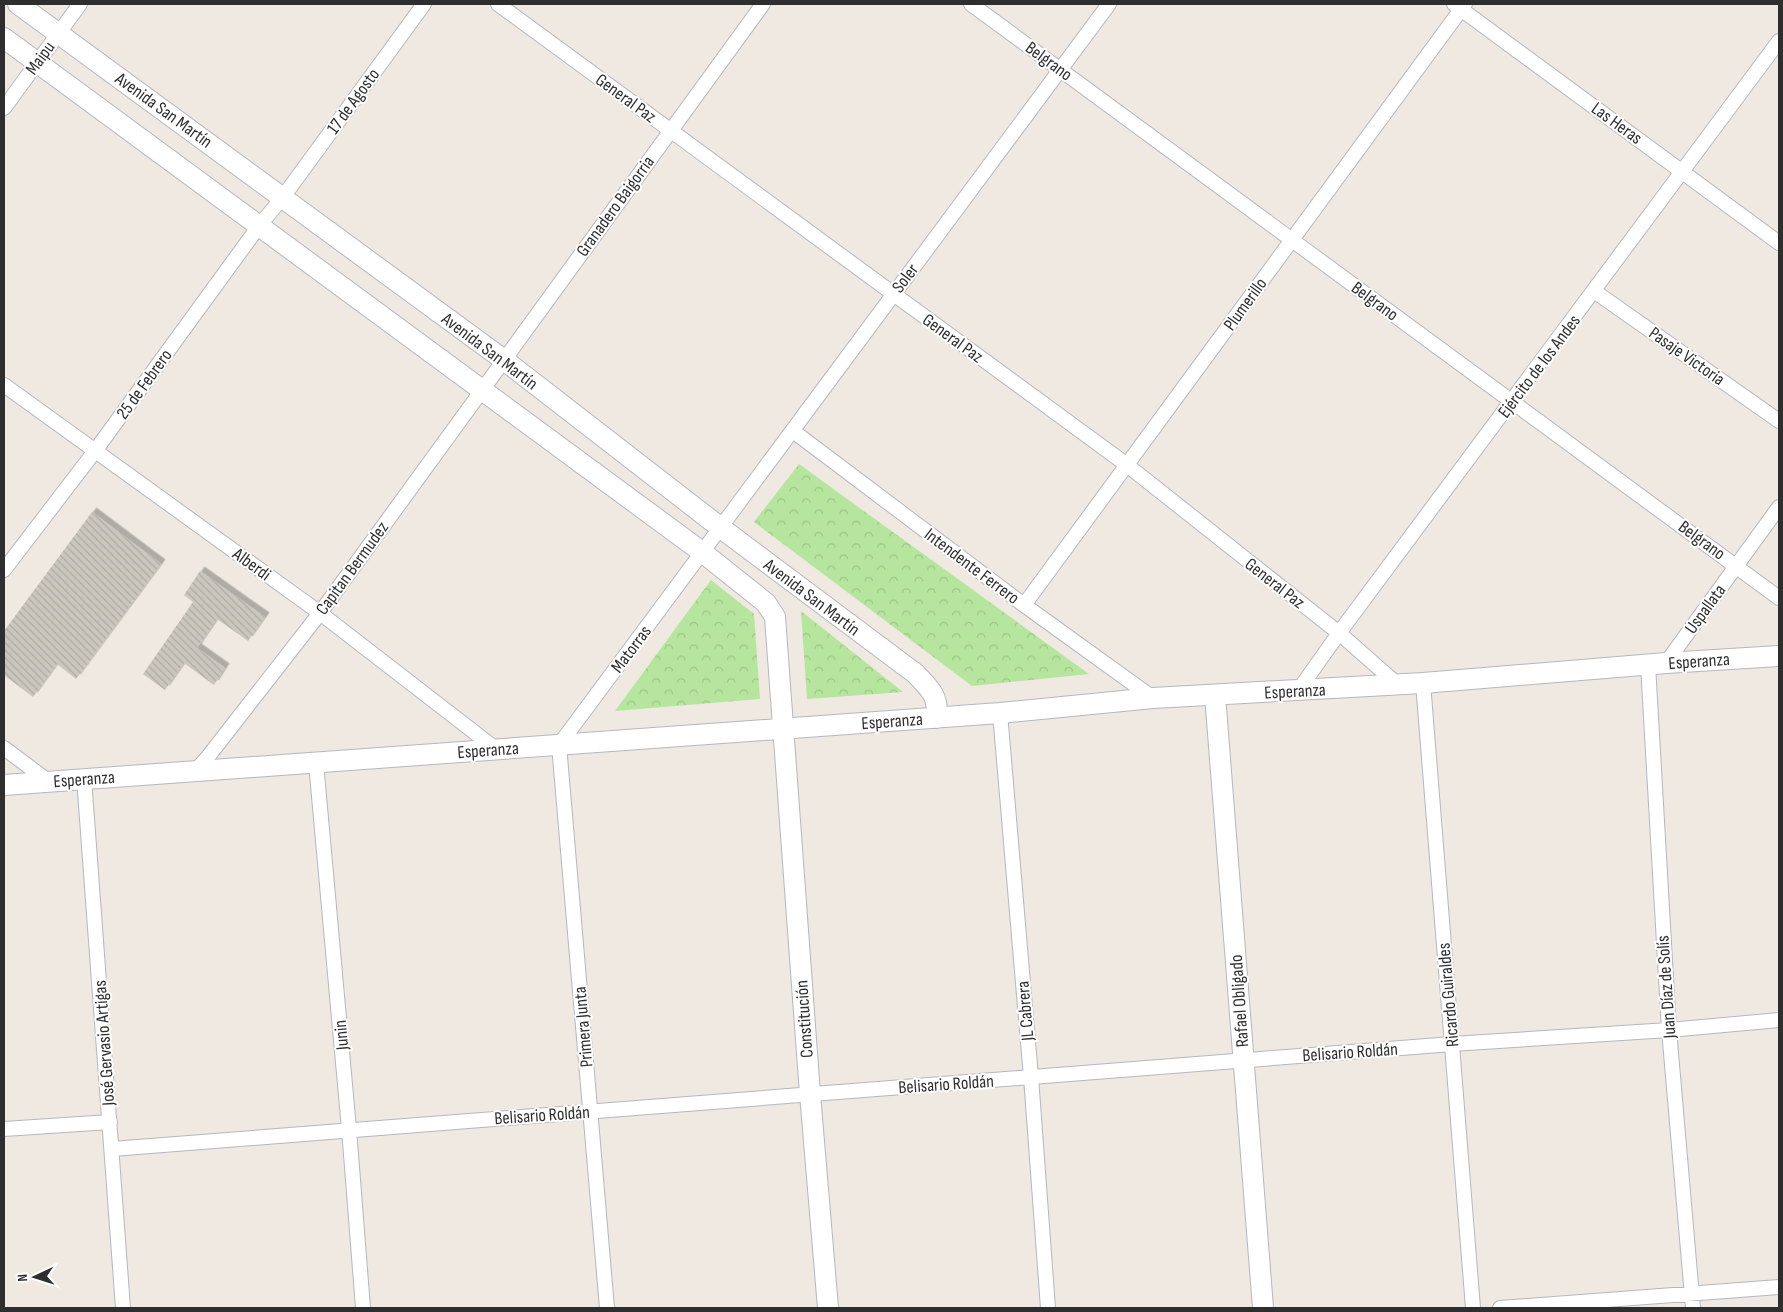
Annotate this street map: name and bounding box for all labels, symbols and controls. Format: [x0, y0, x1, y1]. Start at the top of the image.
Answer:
street label: Belgrano [1021, 37, 1076, 85]
street label: Maipu [21, 38, 59, 79]
street label: 17 de Agosto [323, 64, 384, 138]
street label: Avenida San Martín [110, 68, 216, 153]
street label: General Paz [591, 69, 661, 128]
street label: Las Heras [1587, 98, 1646, 149]
street label: Granadero Baigorria [572, 152, 659, 261]
street label: Soler [888, 260, 923, 297]
street label: Plumerillo [1219, 274, 1272, 335]
street label: Belgrano [1347, 277, 1402, 325]
street label: Avenida San Martín [437, 308, 542, 394]
street label: General Paz [918, 309, 988, 368]
street label: Ejército de los Andes [1494, 311, 1585, 422]
street label: Pasaje Victoria [1645, 323, 1729, 390]
street label: 25 de Febrero [112, 345, 177, 423]
street label: Belgrano [1674, 516, 1729, 564]
street label: Capitan Bermudez [312, 517, 393, 619]
street label: Intendente Ferrero [920, 524, 1023, 609]
street label: Alberdi [228, 543, 275, 585]
street label: Avenida San Martín [759, 554, 864, 640]
street label: General Paz [1241, 554, 1309, 614]
street label: Uspallata [1681, 581, 1730, 638]
street label: Matorras [607, 621, 656, 677]
street label: Esperanza [1668, 649, 1730, 674]
street label: Esperanza [1264, 679, 1326, 704]
street label: Esperanza [861, 709, 923, 734]
street label: Esperanza [457, 738, 519, 763]
street label: Esperanza [53, 767, 115, 792]
street label: Juan Díaz de Solís [1652, 935, 1681, 1040]
street label: Ricardo Guiraldes [1433, 942, 1464, 1048]
street label: Rafael Obligado [1226, 954, 1253, 1048]
street label: Constitución [791, 979, 818, 1058]
street label: José Gervasio Artigas [90, 980, 119, 1107]
street label: JL Cabrera [1012, 980, 1039, 1043]
street label: Primera Junta [570, 986, 597, 1068]
street label: Junin [330, 1019, 353, 1052]
street label: Belisario Roldán [1302, 1039, 1398, 1066]
street label: Belisario Roldán [898, 1071, 994, 1098]
street label: Belisario Roldán [494, 1102, 590, 1129]
north arrow [10, 1252, 60, 1302]
text: N [14, 1274, 31, 1282]

